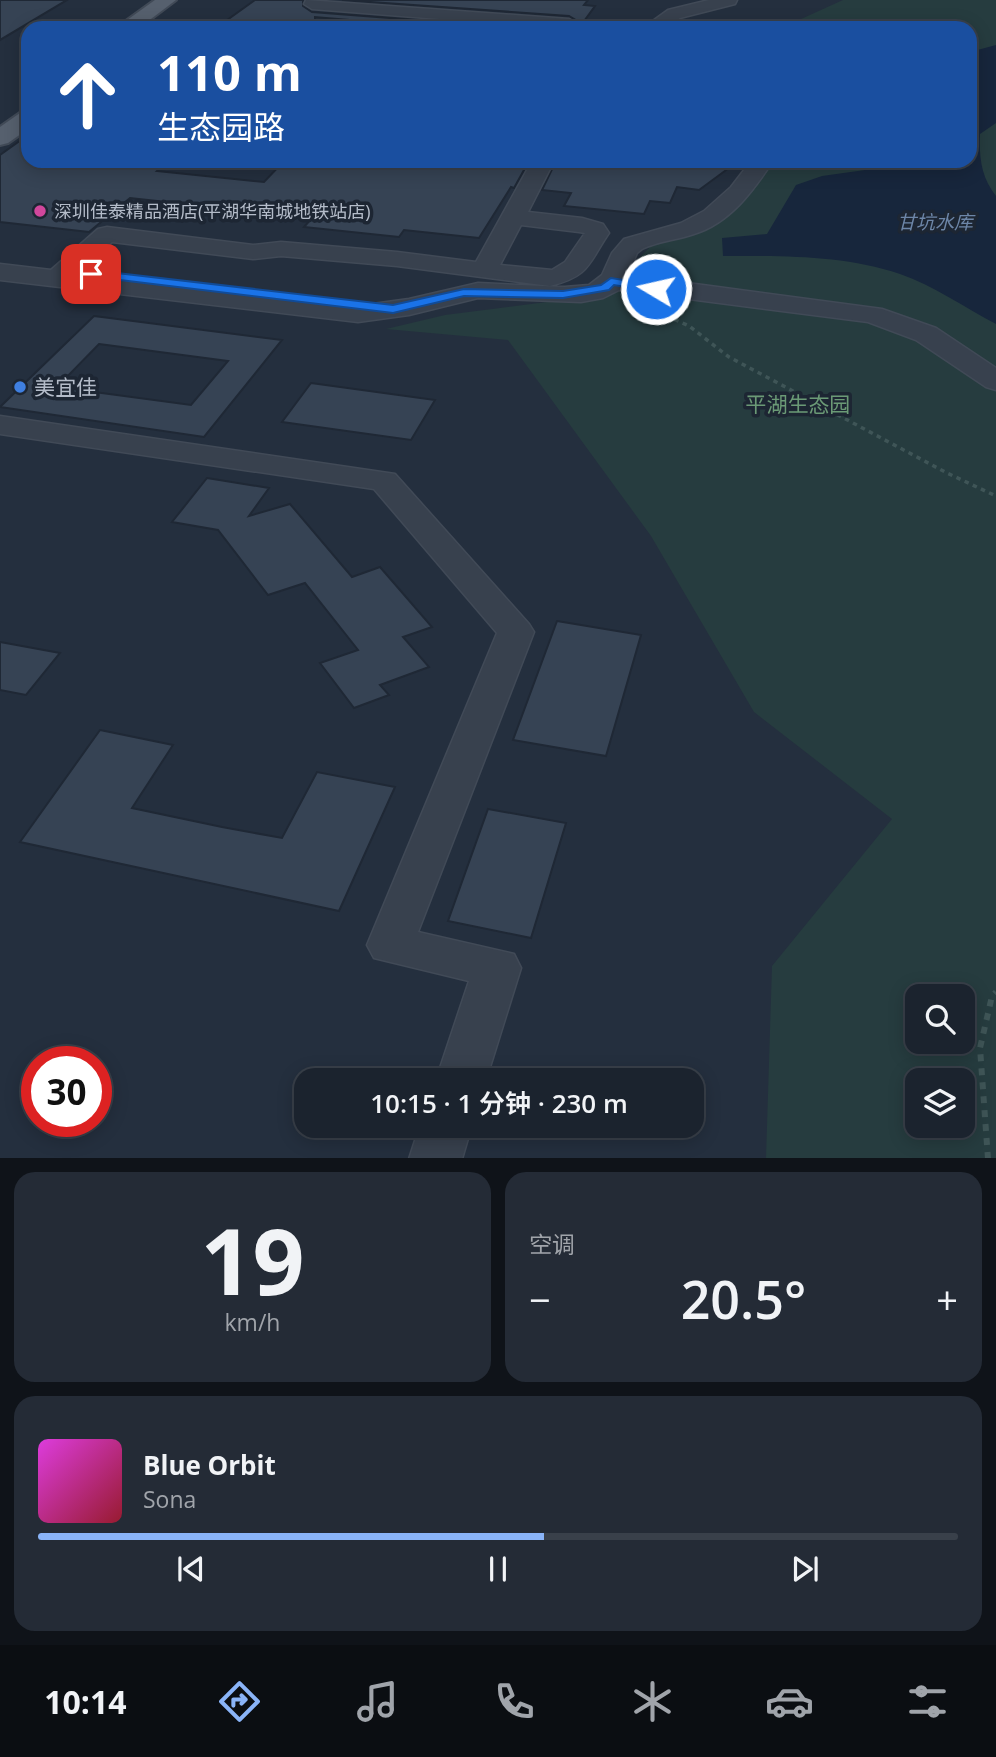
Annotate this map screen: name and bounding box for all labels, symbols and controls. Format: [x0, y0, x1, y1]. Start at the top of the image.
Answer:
text: 110 m [157, 39, 302, 105]
icon: ahead [42, 49, 133, 140]
text: 生态园路 [157, 105, 285, 148]
place label: 深圳佳泰精品酒店(平湖华南城地铁站店) [54, 199, 371, 223]
marker: 深圳佳泰精品酒店(平湖华南城地铁站店) [32, 203, 48, 219]
water label: 甘坑水库 [897, 209, 976, 235]
pin [61, 244, 121, 304]
position arrow [619, 252, 693, 326]
icon: arrive [72, 255, 110, 293]
place label: 美宜佳 [34, 373, 97, 401]
marker: 美宜佳 [12, 379, 28, 395]
park label: 平湖生态园 [746, 390, 851, 418]
map controls [905, 984, 975, 1138]
button: search [905, 984, 975, 1054]
speed limit sign: 30 [21, 1046, 112, 1137]
button: layers [905, 1068, 975, 1138]
text: 10:15 · 1 分钟 · 230 m [370, 1085, 628, 1121]
text: 19 [200, 1198, 305, 1322]
text: 空调 [529, 1228, 575, 1260]
text: 20.5° [681, 1263, 806, 1334]
text: − [529, 1273, 551, 1325]
text: + [936, 1273, 958, 1325]
text: km/h [225, 1306, 280, 1338]
text: Blue Orbit [143, 1447, 276, 1483]
text: Sona [143, 1483, 196, 1515]
icon: previous [172, 1550, 210, 1588]
icon: pause [479, 1550, 517, 1588]
icon: next [786, 1550, 824, 1588]
icon: directions [215, 1677, 264, 1726]
icon: music [353, 1677, 402, 1726]
icon: phone [490, 1677, 539, 1726]
icon: climate [628, 1677, 677, 1726]
icon: car [765, 1677, 814, 1726]
icon: filters [903, 1677, 952, 1726]
text: 10:14 [44, 1680, 127, 1723]

